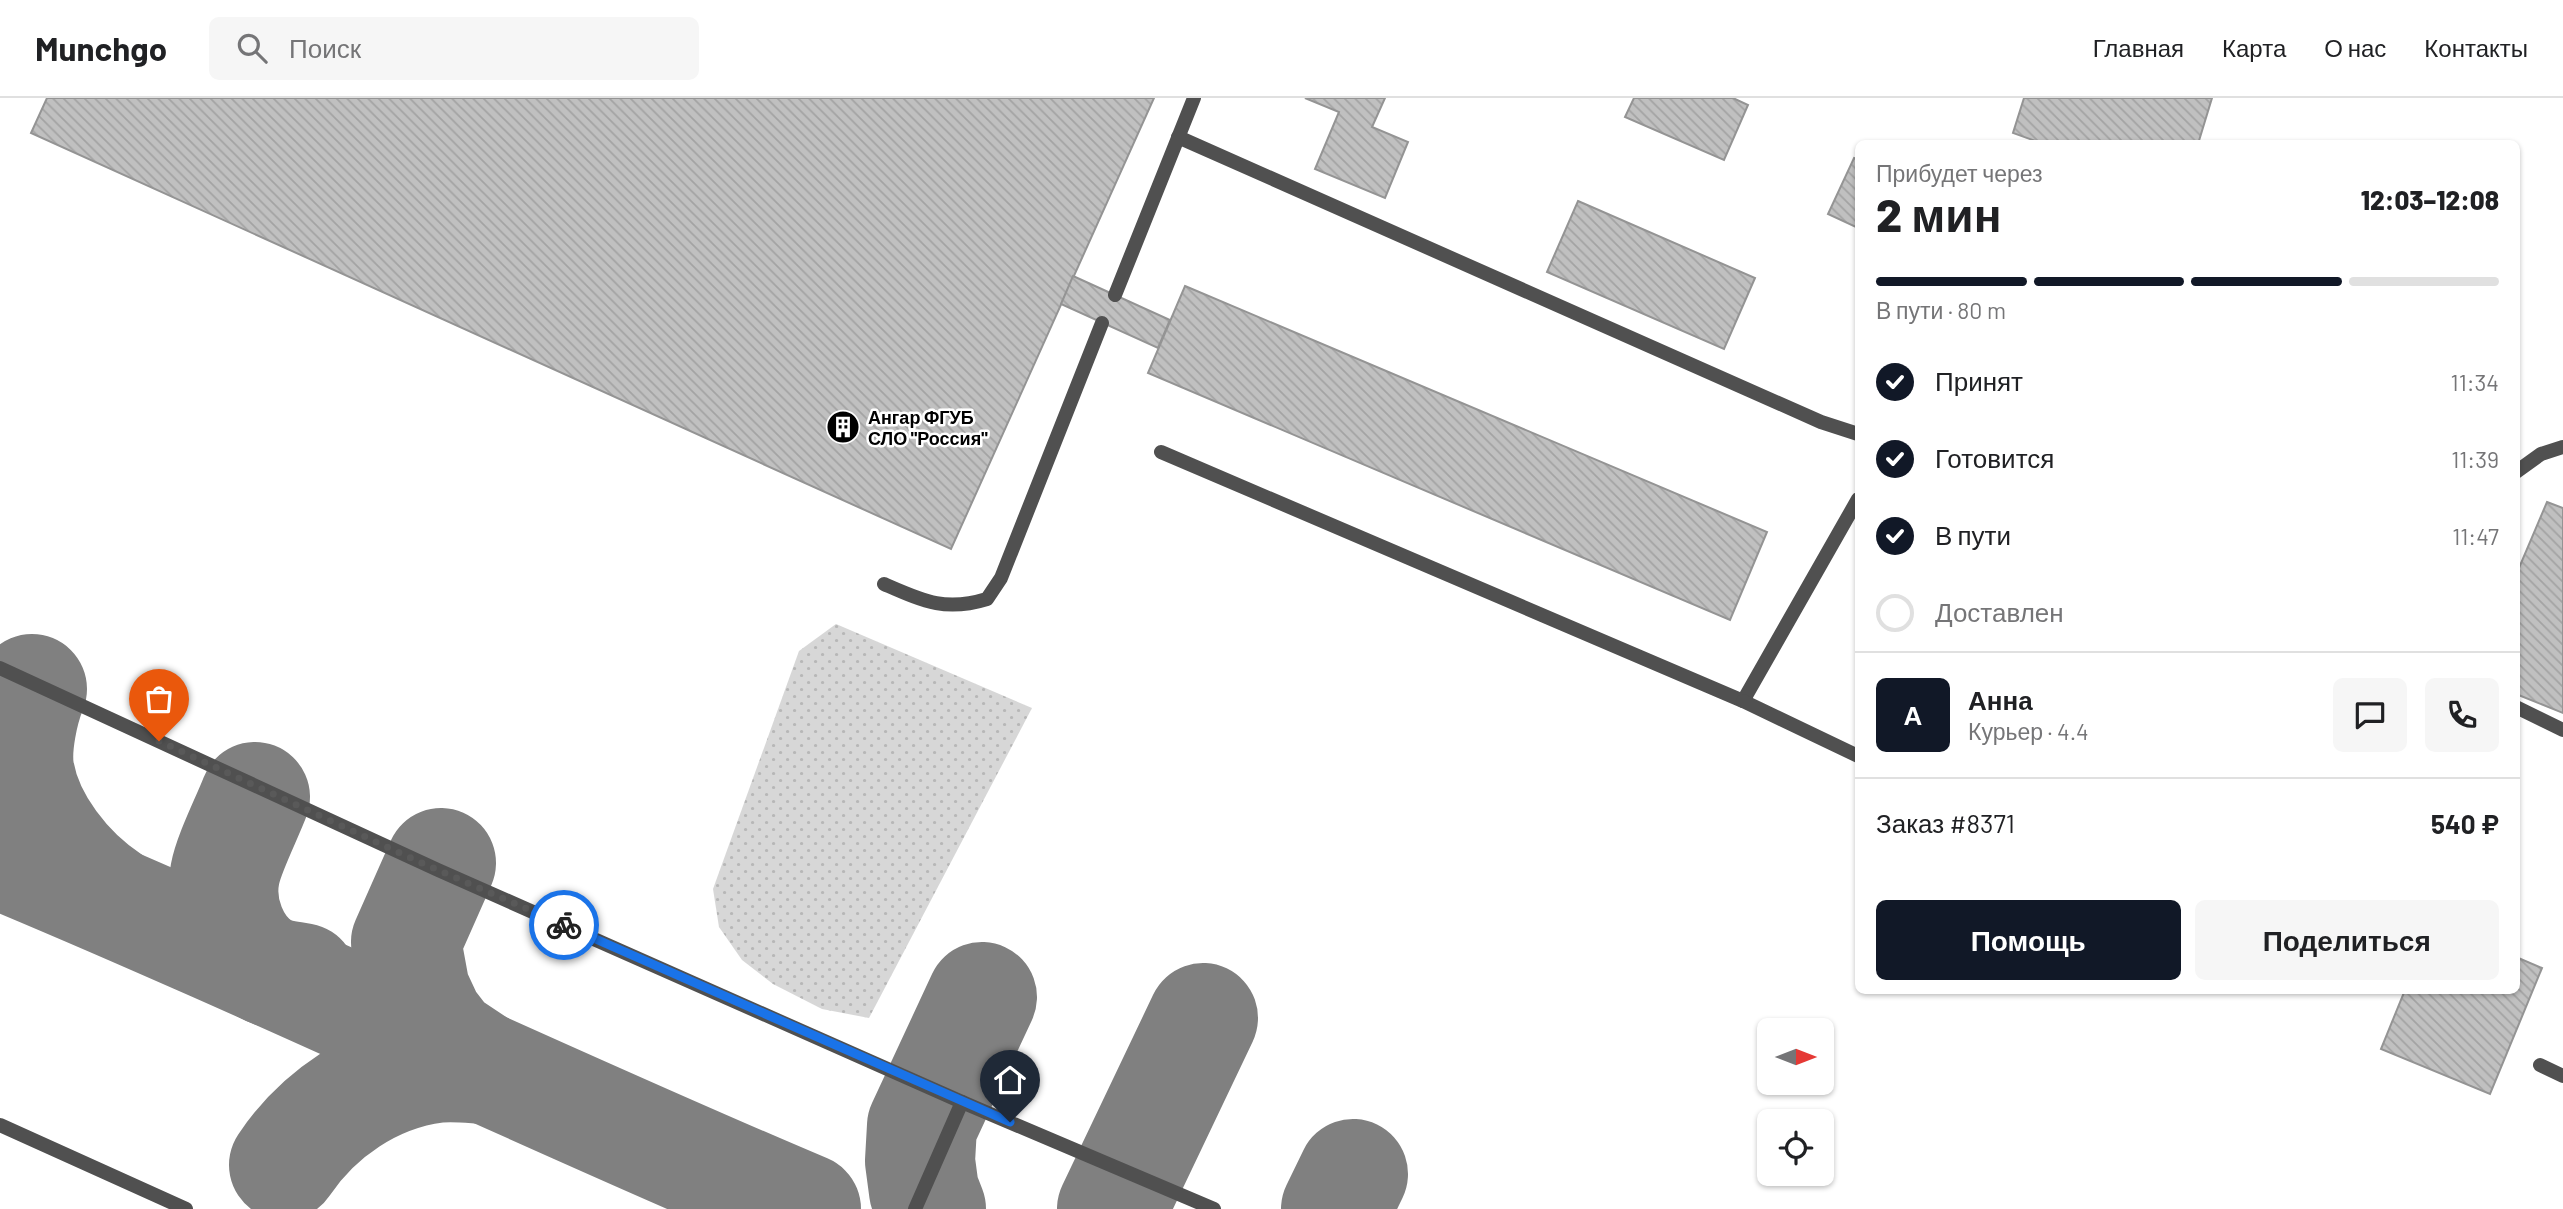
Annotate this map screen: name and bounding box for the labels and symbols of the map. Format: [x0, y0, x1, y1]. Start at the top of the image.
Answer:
place label: Ангар ФГУБ СЛО "Россия" [868, 406, 988, 449]
building icon: Ангар ФГУБ СЛО "Россия" [824, 408, 862, 446]
pin [129, 669, 189, 741]
courier [529, 890, 599, 960]
north arrow [1757, 1018, 1834, 1096]
pin [980, 1050, 1040, 1122]

